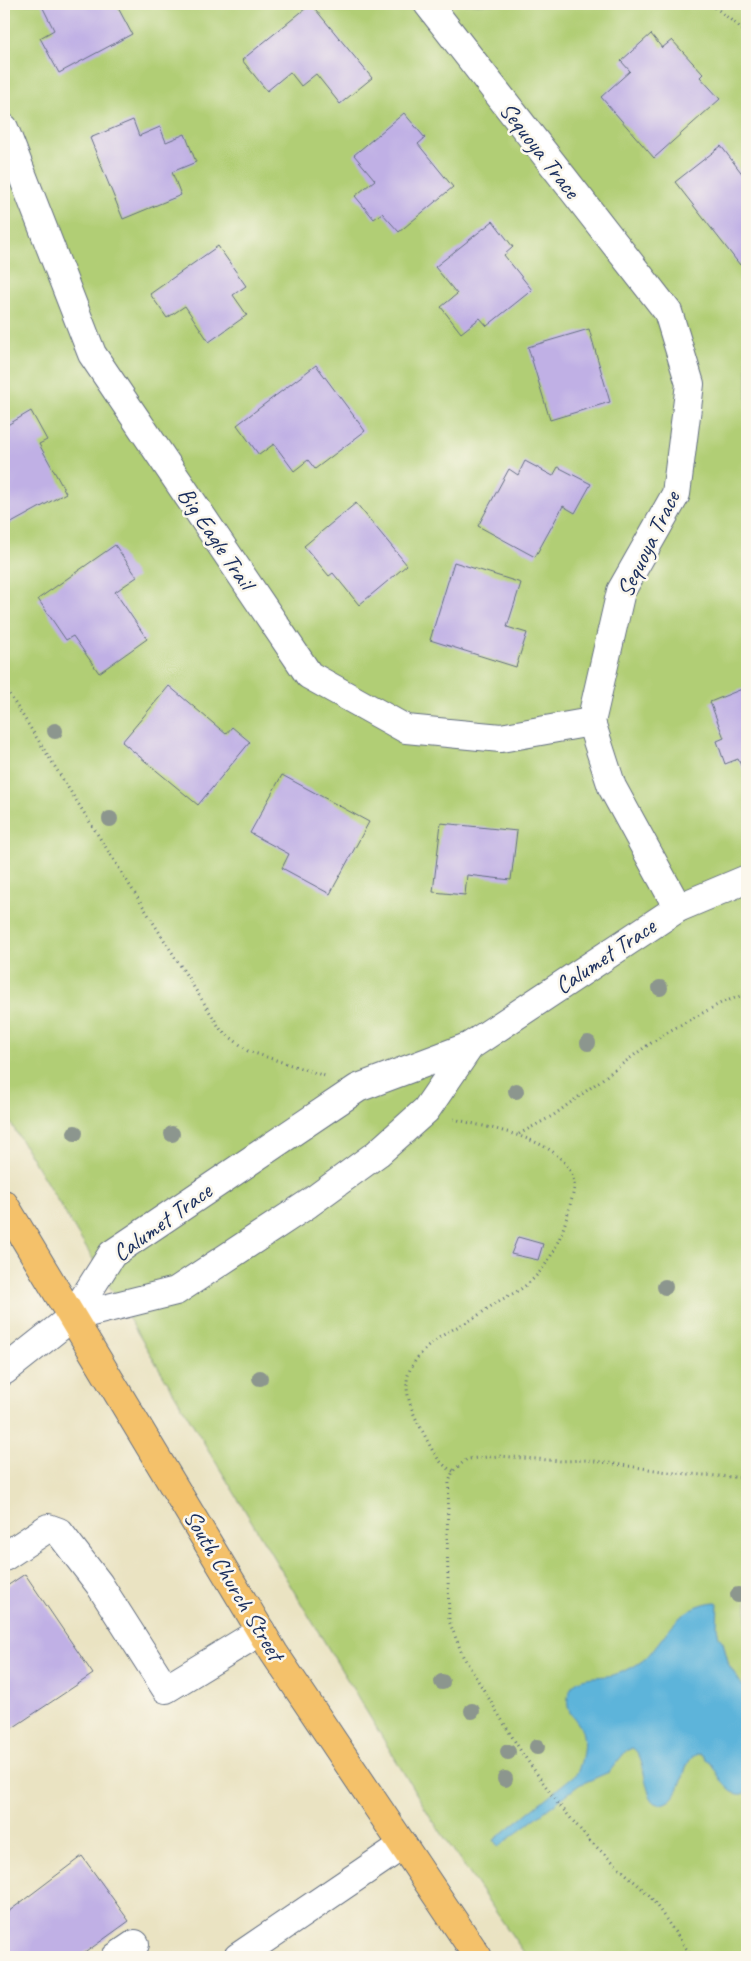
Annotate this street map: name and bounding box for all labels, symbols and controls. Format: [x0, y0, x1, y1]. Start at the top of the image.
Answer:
street label: Sequoya Trace [493, 96, 588, 206]
street label: Big Eagle Trail [171, 481, 263, 598]
street label: Sequoya Trace [609, 484, 687, 602]
street label: Calumet Trace [549, 910, 663, 1001]
street label: Calumet Trace [107, 1175, 219, 1268]
street label: South Church Street [177, 1504, 292, 1669]

